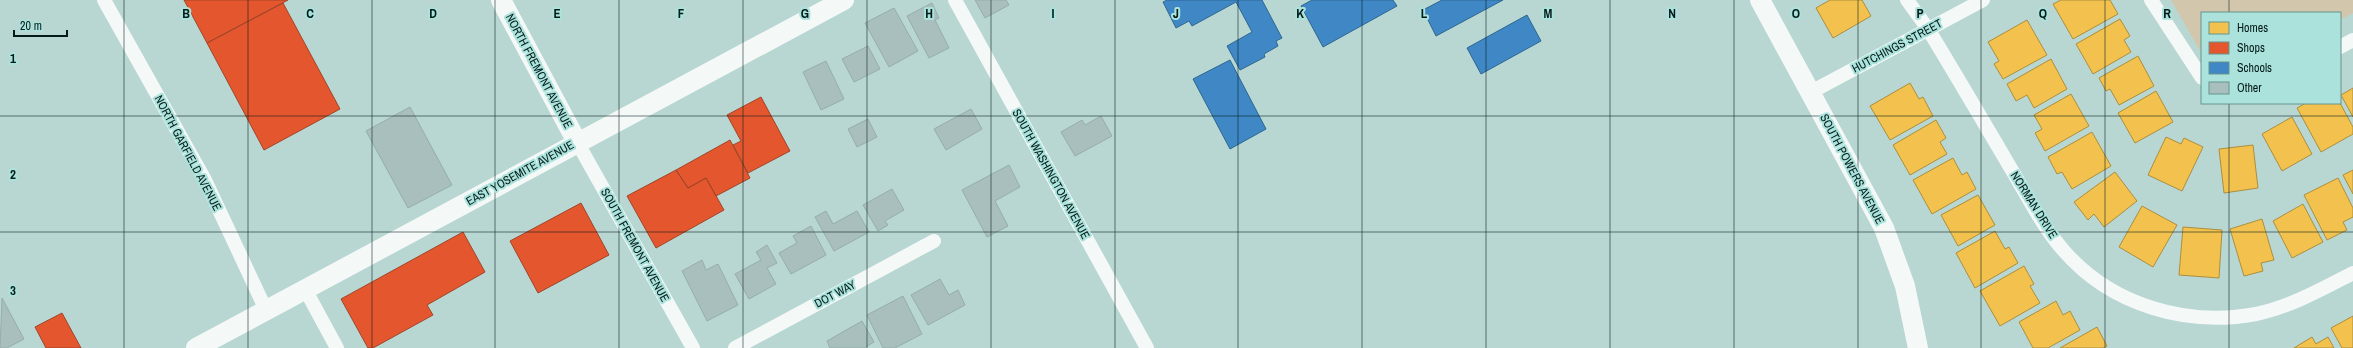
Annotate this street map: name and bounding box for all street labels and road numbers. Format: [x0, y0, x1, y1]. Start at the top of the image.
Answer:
street label: NORTH FREMONT AVENUE [502, 11, 576, 131]
street label: HUTCHINGS STREET [1849, 15, 1945, 77]
street label: NORTH GARFIELD AVENUE [151, 92, 225, 214]
street label: SOUTH WASHINGTON AVENUE [1009, 106, 1093, 242]
street label: SOUTH POWERS AVENUE [1816, 111, 1888, 227]
street label: EAST YOSEMITE AVENUE [463, 137, 577, 209]
street label: NORMAN DRIVE [2007, 168, 2061, 242]
street label: SOUTH FREMONT AVENUE [597, 185, 673, 305]
street label: DOT WAY [812, 276, 859, 312]

